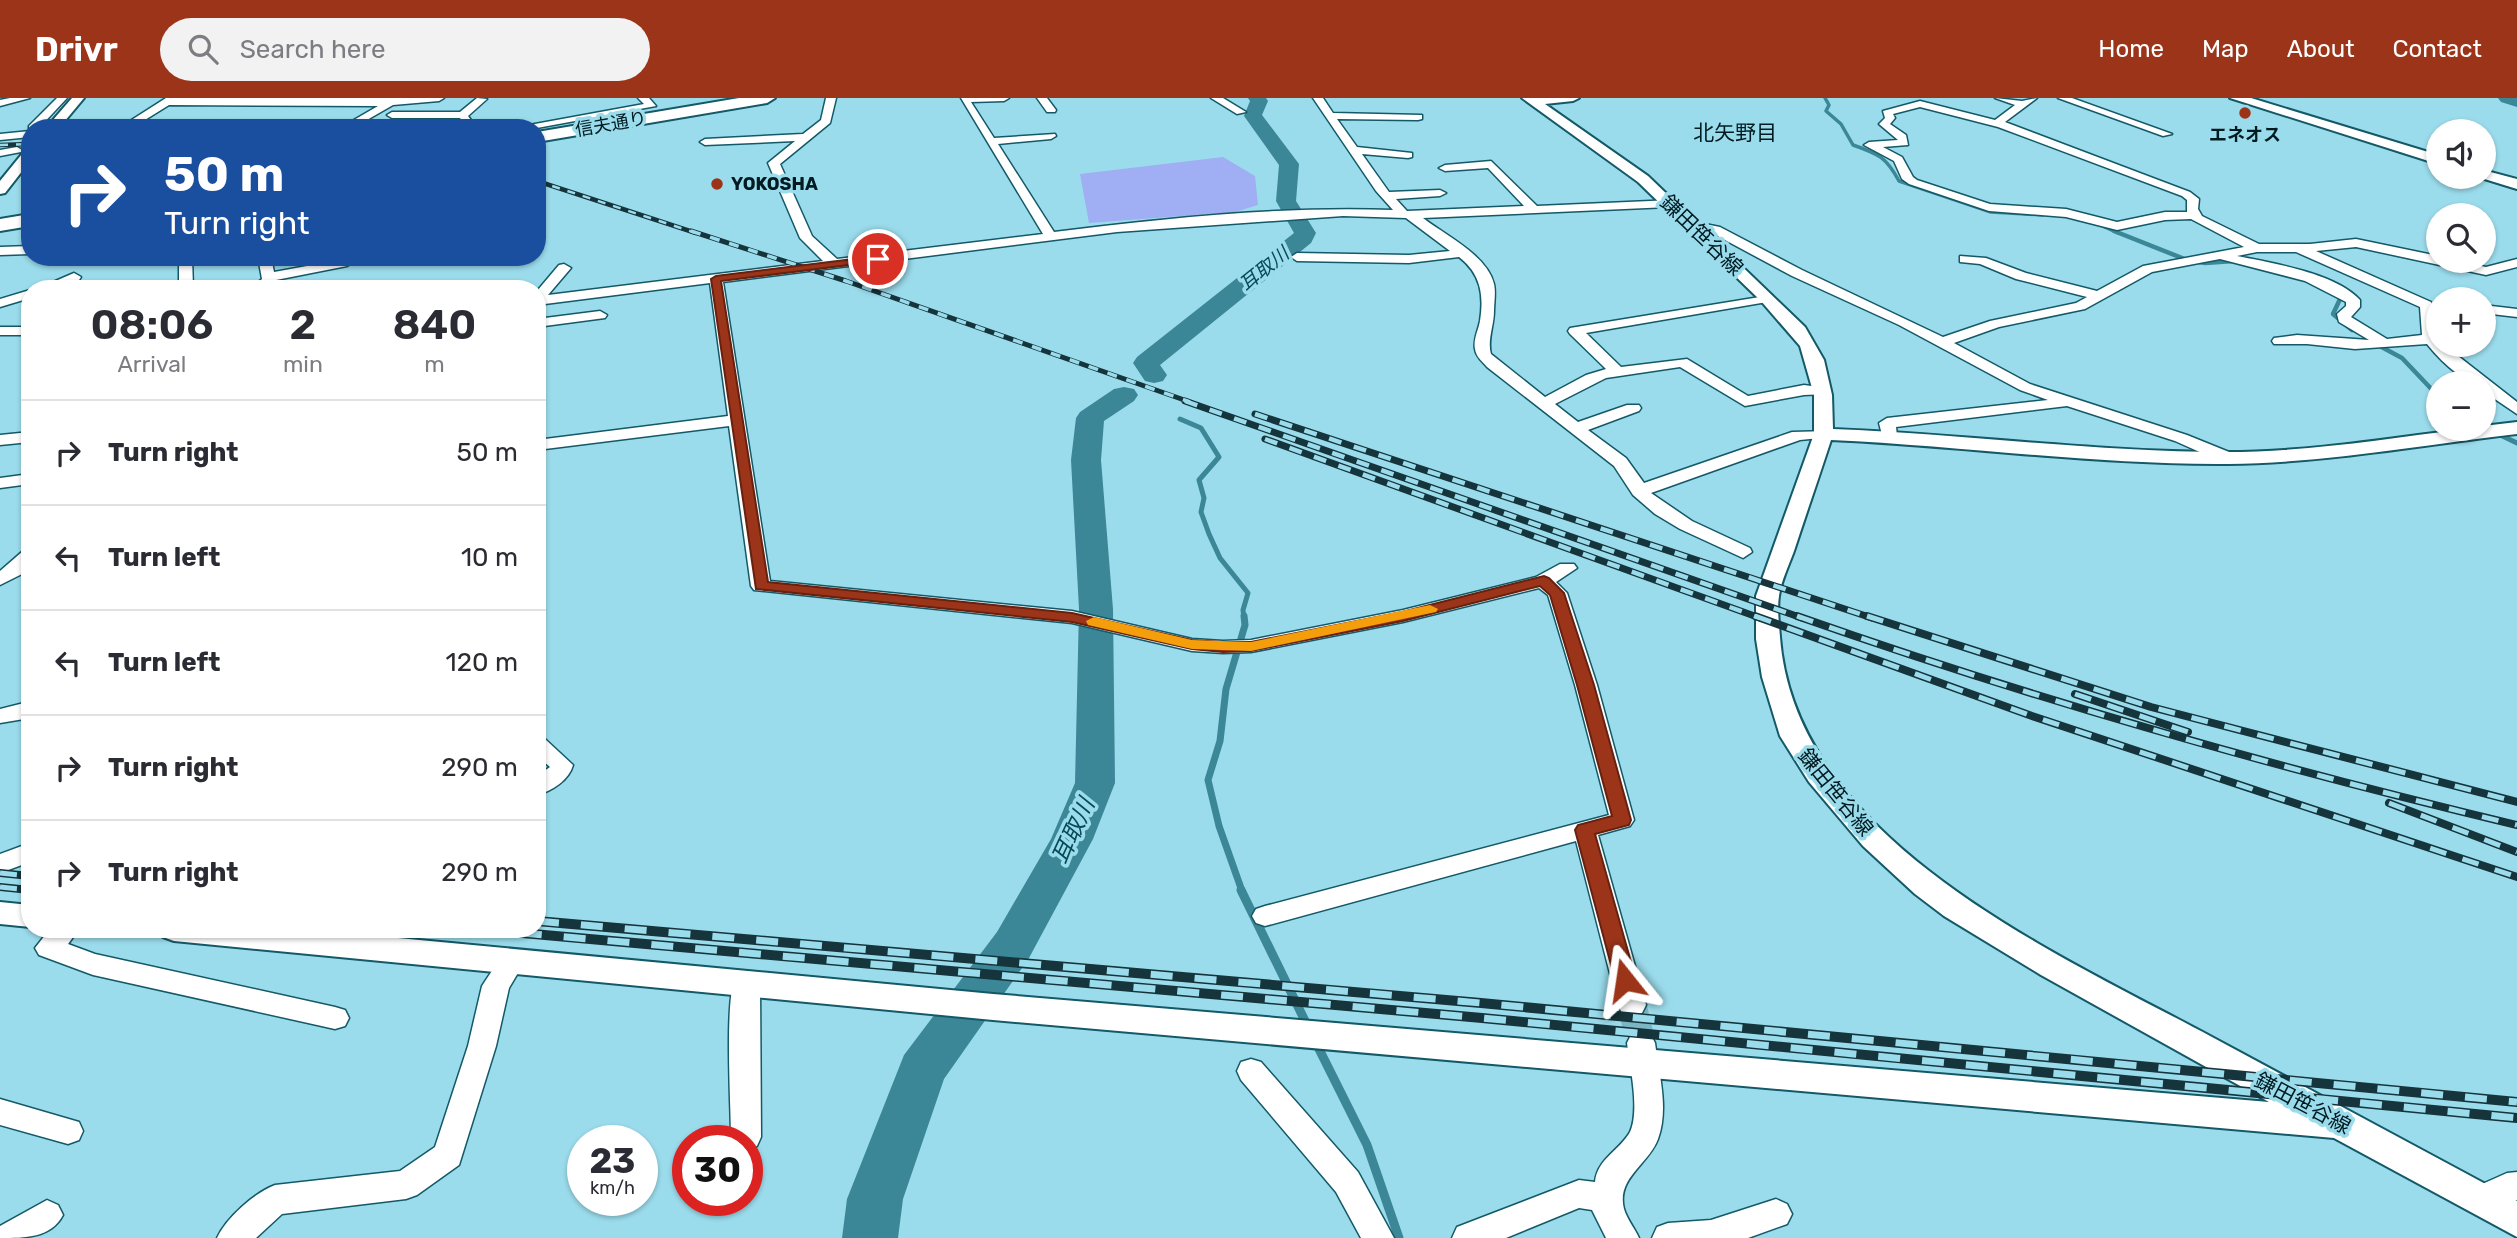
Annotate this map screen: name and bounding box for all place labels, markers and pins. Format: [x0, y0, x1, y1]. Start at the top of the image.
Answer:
marker: エネオス [2237, 105, 2253, 121]
place label: エネオス [2209, 124, 2281, 146]
place label: YOKOSHA [731, 173, 818, 195]
marker: YOKOSHA [709, 176, 725, 192]
pin [848, 229, 908, 289]

